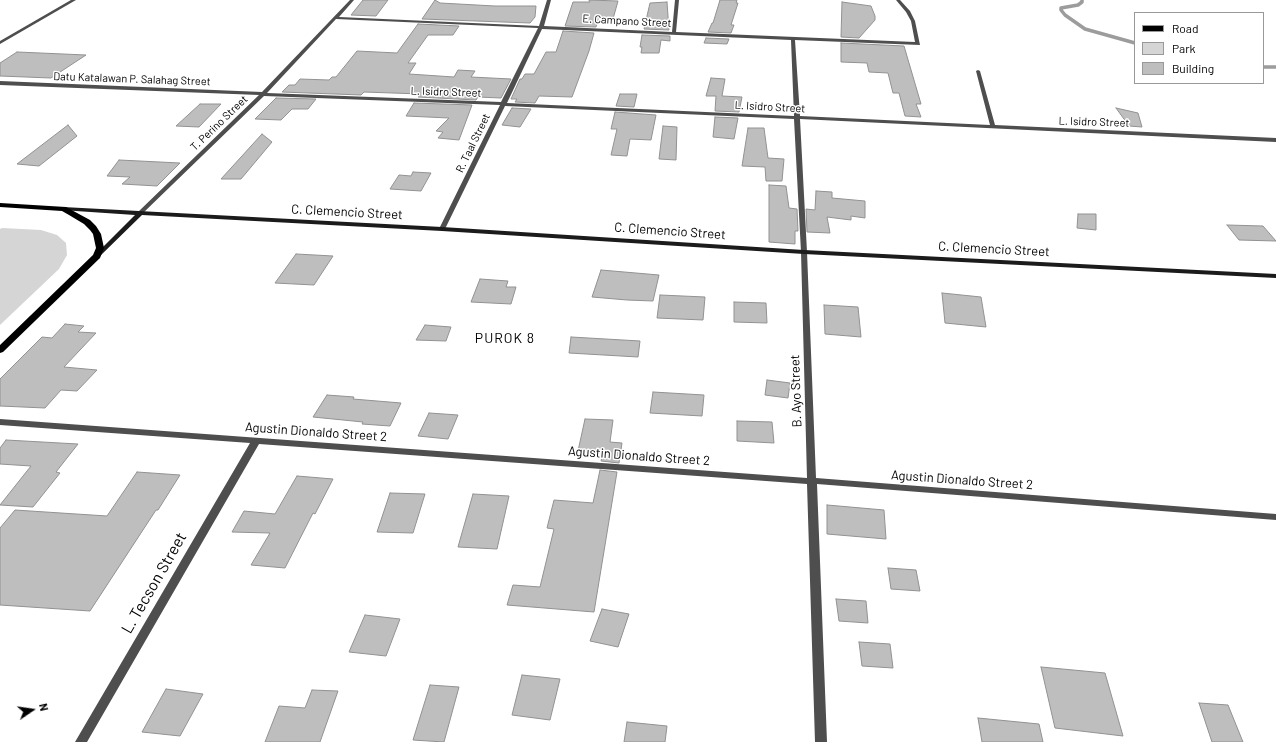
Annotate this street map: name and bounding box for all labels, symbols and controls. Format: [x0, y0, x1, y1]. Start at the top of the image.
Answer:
street label: E. Campano Street [582, 12, 672, 30]
legend [1134, 12, 1264, 84]
text: Road [1172, 21, 1199, 35]
text: Park [1172, 41, 1196, 55]
text: Building [1172, 61, 1214, 75]
street label: Datu Katalawan P. Salahag Street [53, 70, 211, 88]
street label: L. Isidro Street [410, 84, 482, 100]
street label: T. Perino Street [188, 92, 250, 154]
street label: L. Isidro Street [734, 99, 806, 115]
street label: R. Taal Street [453, 111, 493, 175]
street label: L. Isidro Street [1058, 114, 1130, 130]
street label: C. Clemencio Street [291, 201, 403, 223]
street label: C. Clemencio Street [614, 219, 726, 243]
street label: C. Clemencio Street [938, 238, 1050, 260]
district label: PUROK 8 [475, 330, 535, 346]
street label: B. Ayo Street [787, 354, 805, 428]
street label: Agustin Dionaldo Street 2 [244, 419, 388, 445]
street label: Agustin Dionaldo Street 2 [567, 443, 711, 469]
street label: Agustin Dionaldo Street 2 [890, 467, 1034, 493]
street label: L. Tecson Street [117, 529, 191, 637]
north arrow [12, 690, 52, 730]
text: N [37, 702, 51, 712]

